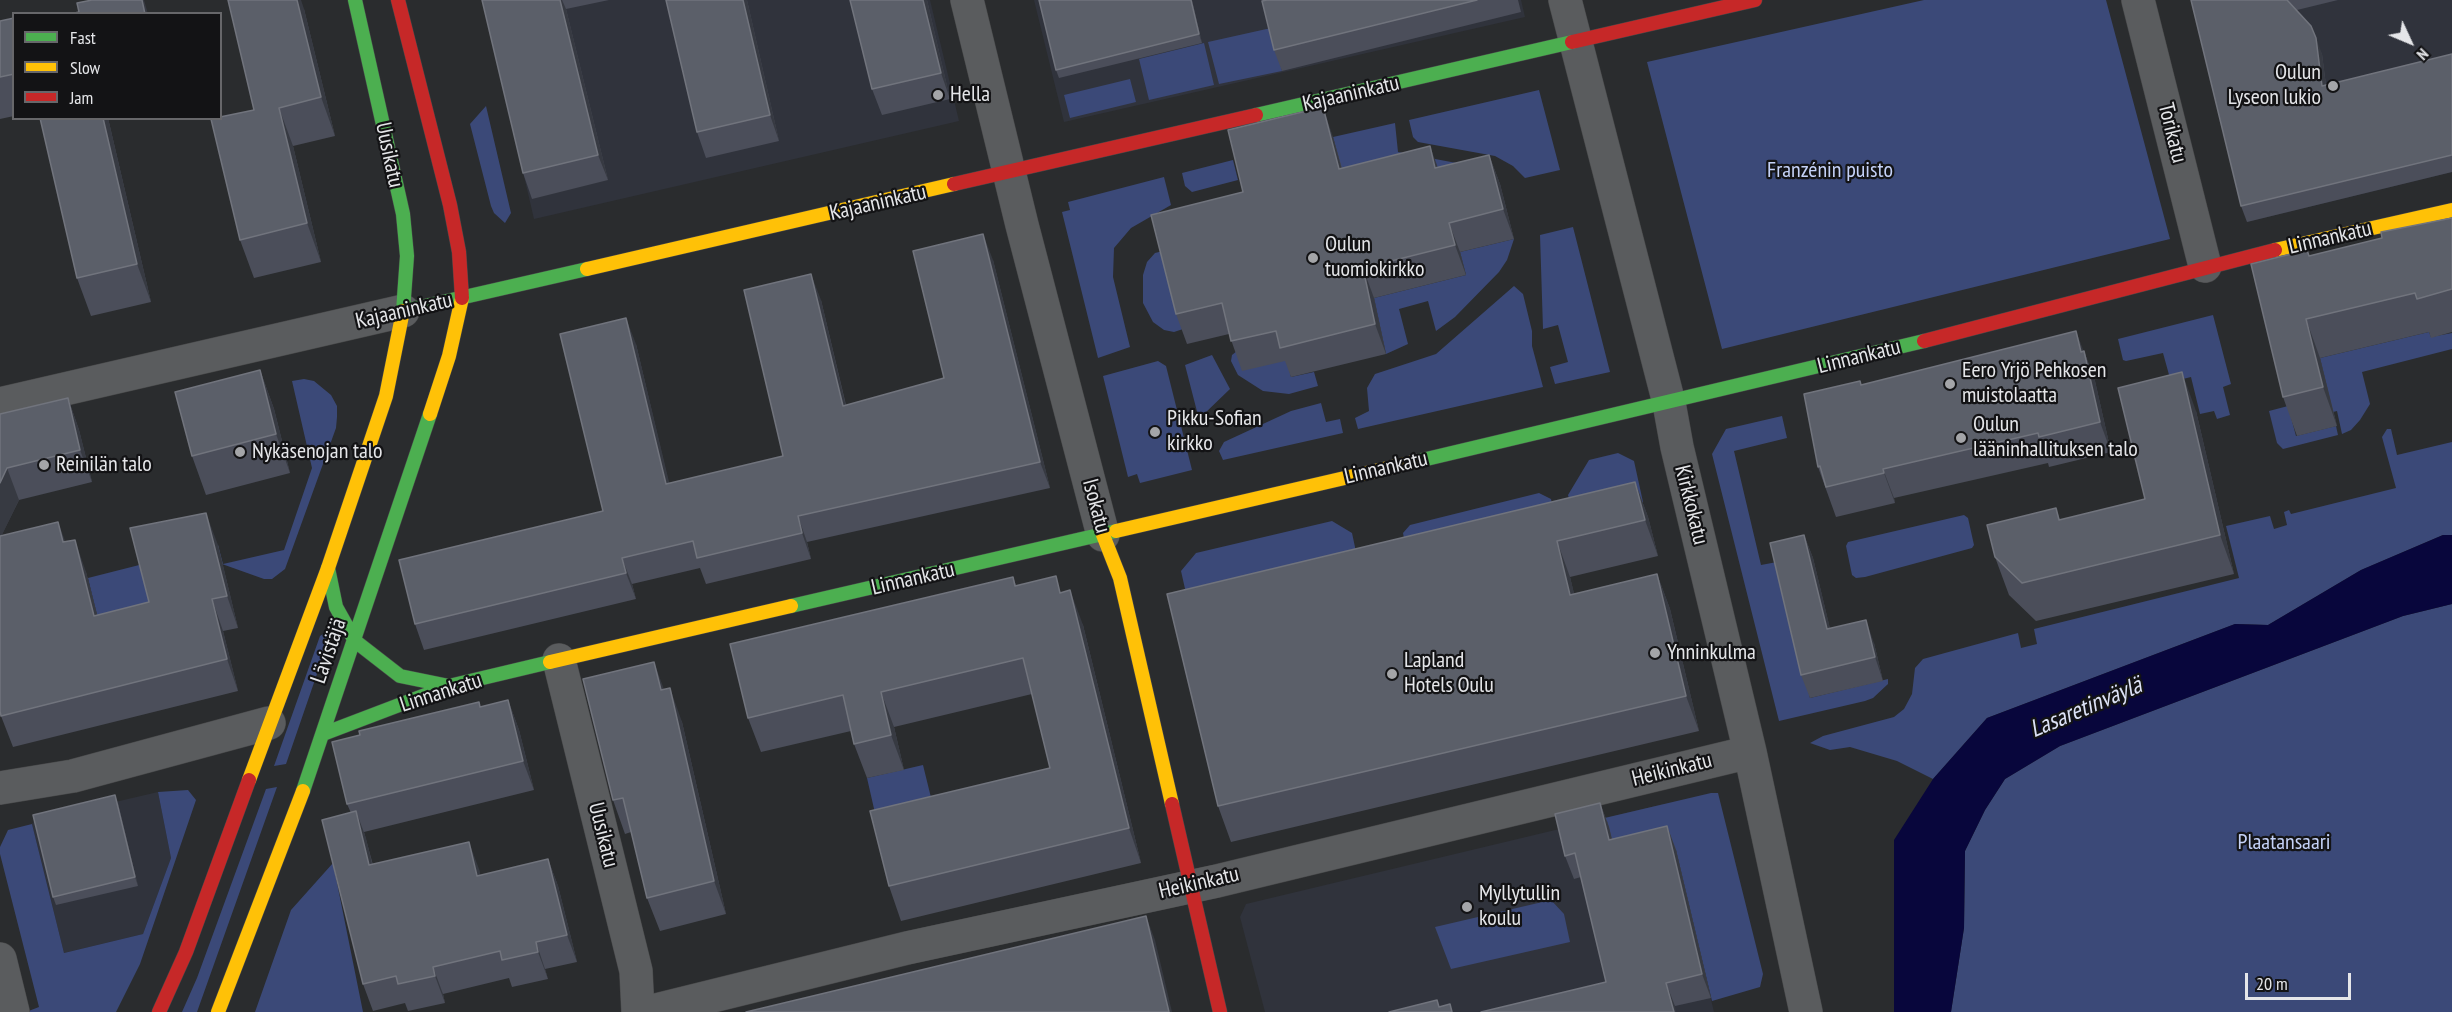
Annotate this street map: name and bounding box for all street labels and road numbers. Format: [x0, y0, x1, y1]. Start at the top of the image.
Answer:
street label: Kajaaninkatu [1300, 70, 1402, 118]
street label: Torikatu [2152, 100, 2192, 166]
street label: Uusikatu [369, 120, 409, 190]
street label: Kajaaninkatu [827, 179, 929, 227]
street label: Linnankatu [2286, 216, 2374, 260]
street label: Kajaaninkatu [353, 287, 455, 335]
street label: Linnankatu [1815, 334, 1903, 380]
street label: Linnankatu [1342, 446, 1430, 490]
street label: Kirkkokatu [1668, 463, 1714, 547]
street label: Isokatu [1076, 476, 1116, 536]
street label: Linnankatu [869, 557, 957, 601]
street label: Lävistäjä [306, 615, 352, 687]
street label: Linnankatu [397, 667, 485, 719]
street label: Heikinkatu [1629, 747, 1715, 793]
street label: Uusikatu [582, 800, 624, 870]
street label: Heikinkatu [1156, 861, 1242, 905]

